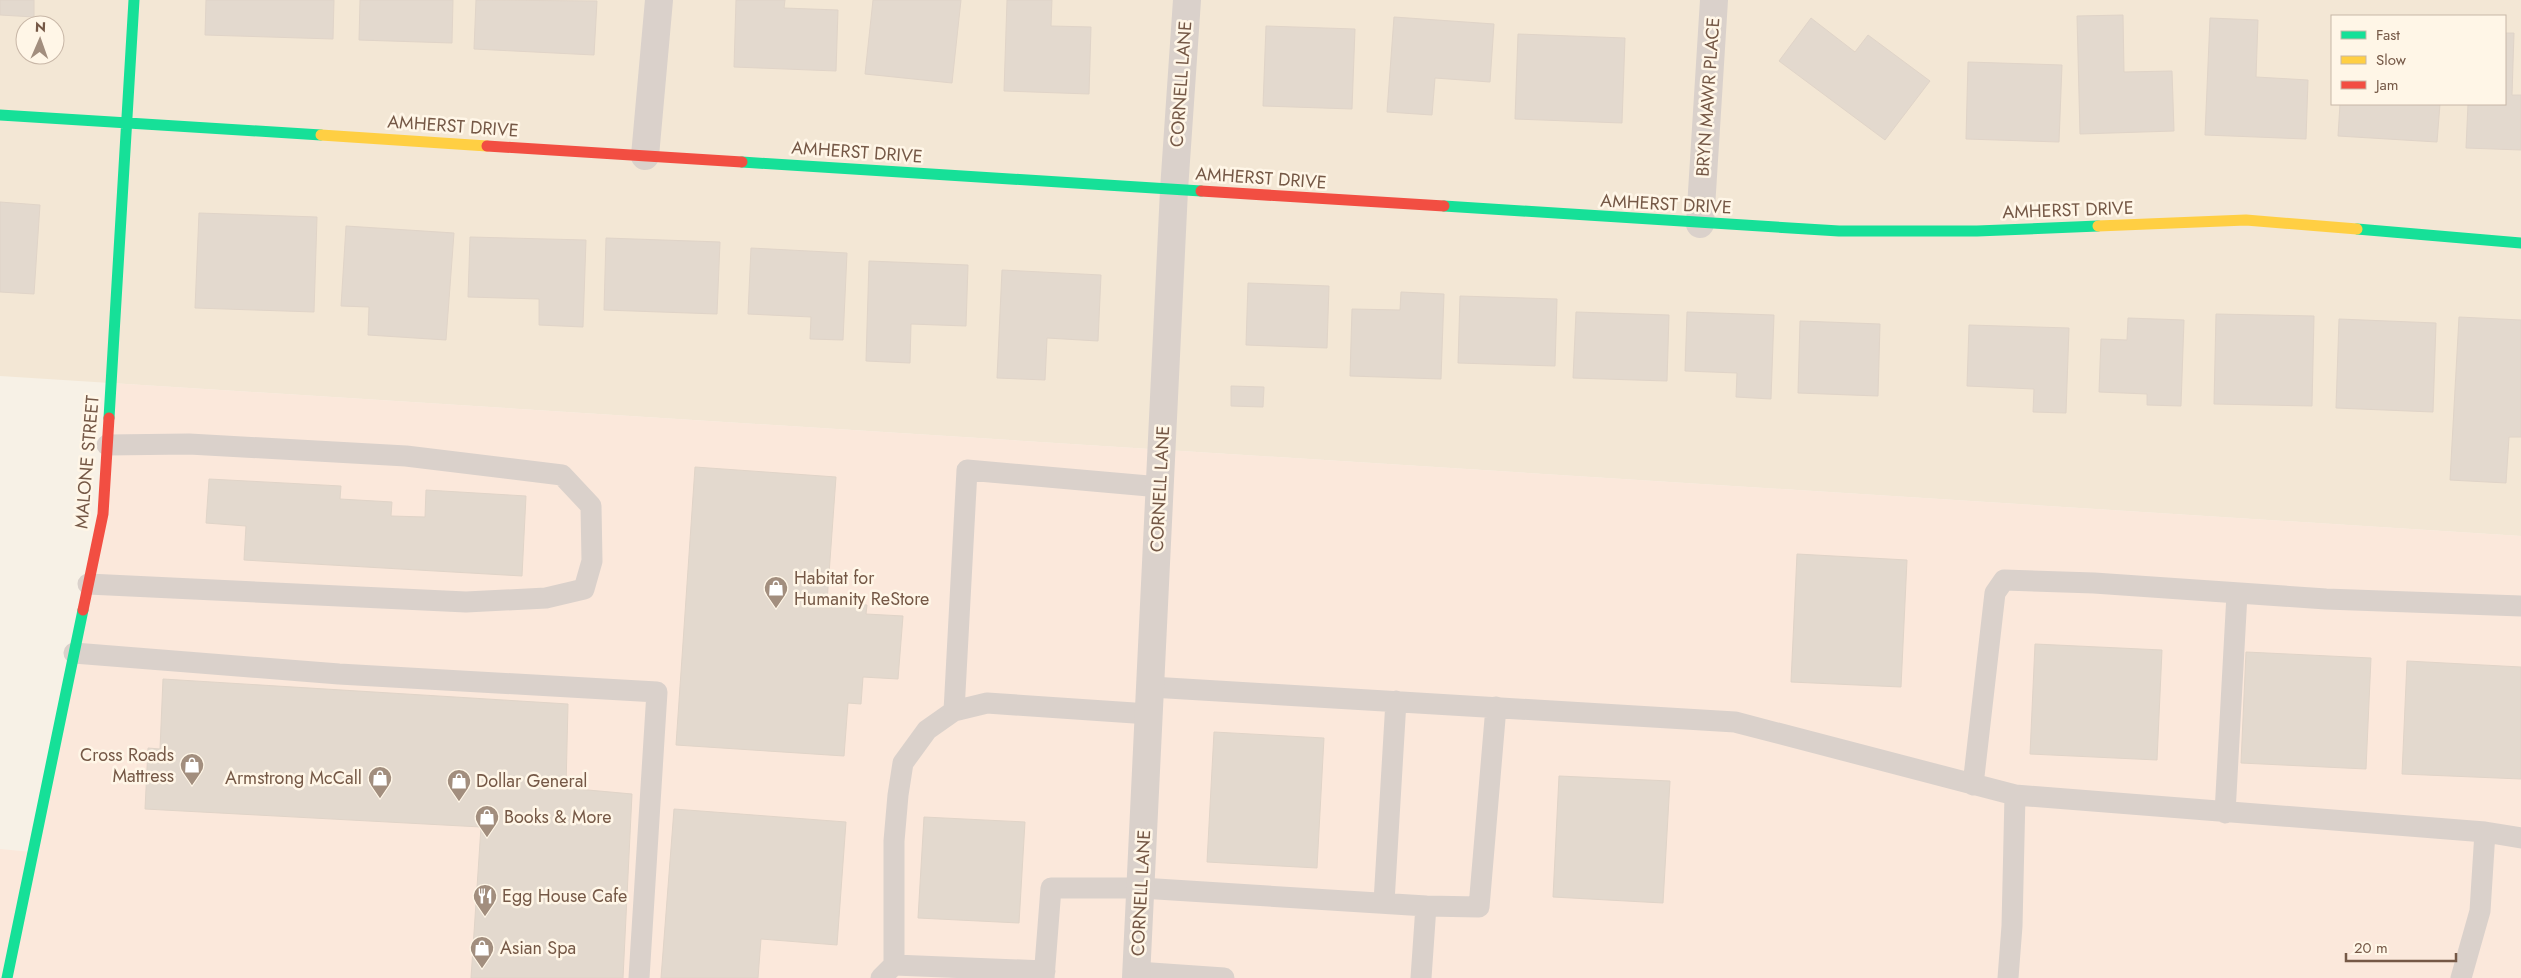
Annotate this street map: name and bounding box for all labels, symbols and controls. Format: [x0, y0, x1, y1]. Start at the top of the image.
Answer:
north arrow [15, 15, 65, 65]
legend [2331, 15, 2506, 105]
street label: BRYN MAWR PLACE [1689, 16, 1727, 178]
text: N [35, 17, 46, 37]
street label: CORNELL LANE [1164, 20, 1198, 148]
text: Fast [2376, 24, 2400, 46]
text: Slow [2376, 49, 2407, 71]
text: Jam [2374, 74, 2399, 96]
street label: AMHERST DRIVE [387, 108, 519, 144]
street label: AMHERST DRIVE [791, 134, 923, 170]
street label: AMHERST DRIVE [1195, 160, 1327, 196]
street label: AMHERST DRIVE [1600, 188, 1732, 220]
street label: AMHERST DRIVE [2002, 195, 2134, 225]
street label: MALONE STREET [68, 394, 106, 530]
street label: CORNELL LANE [1144, 425, 1176, 553]
place label: Habitat for Humanity ReStore [794, 565, 929, 612]
shop icon: Habitat for Humanity ReStore [763, 575, 789, 609]
place label: Cross Roads Mattress [80, 742, 174, 789]
shop icon: Cross Roads Mattress [179, 752, 205, 786]
place label: Armstrong McCall [225, 765, 362, 791]
shop icon: Armstrong McCall [367, 765, 393, 799]
shop icon: Dollar General [446, 768, 472, 802]
place label: Dollar General [476, 768, 588, 794]
shop icon: Books & More [474, 804, 500, 838]
place label: Books & More [504, 804, 611, 830]
street label: CORNELL LANE [1125, 829, 1157, 957]
restaurant icon: Egg House Cafe [472, 883, 498, 917]
place label: Egg House Cafe [502, 883, 627, 909]
scale bar [2346, 930, 2456, 962]
shop icon: Asian Spa [469, 935, 495, 969]
place label: Asian Spa [500, 935, 576, 961]
text: 20 m [2354, 937, 2388, 959]

